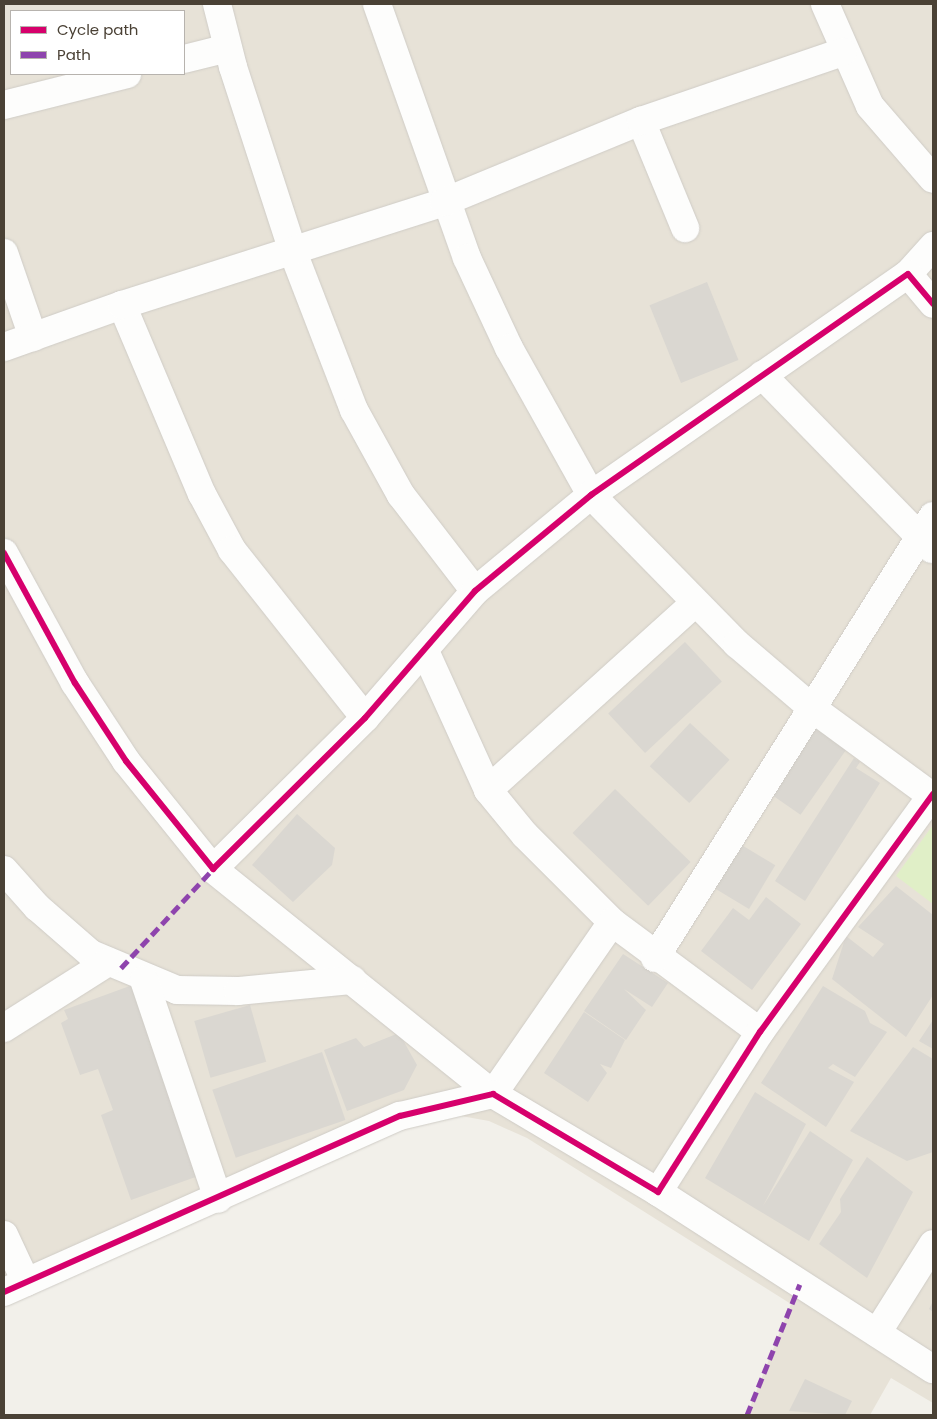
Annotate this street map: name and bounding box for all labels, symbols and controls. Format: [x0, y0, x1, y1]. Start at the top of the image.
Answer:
legend [10, 10, 185, 75]
text: Cycle path [57, 19, 138, 40]
text: Path [57, 44, 91, 65]

